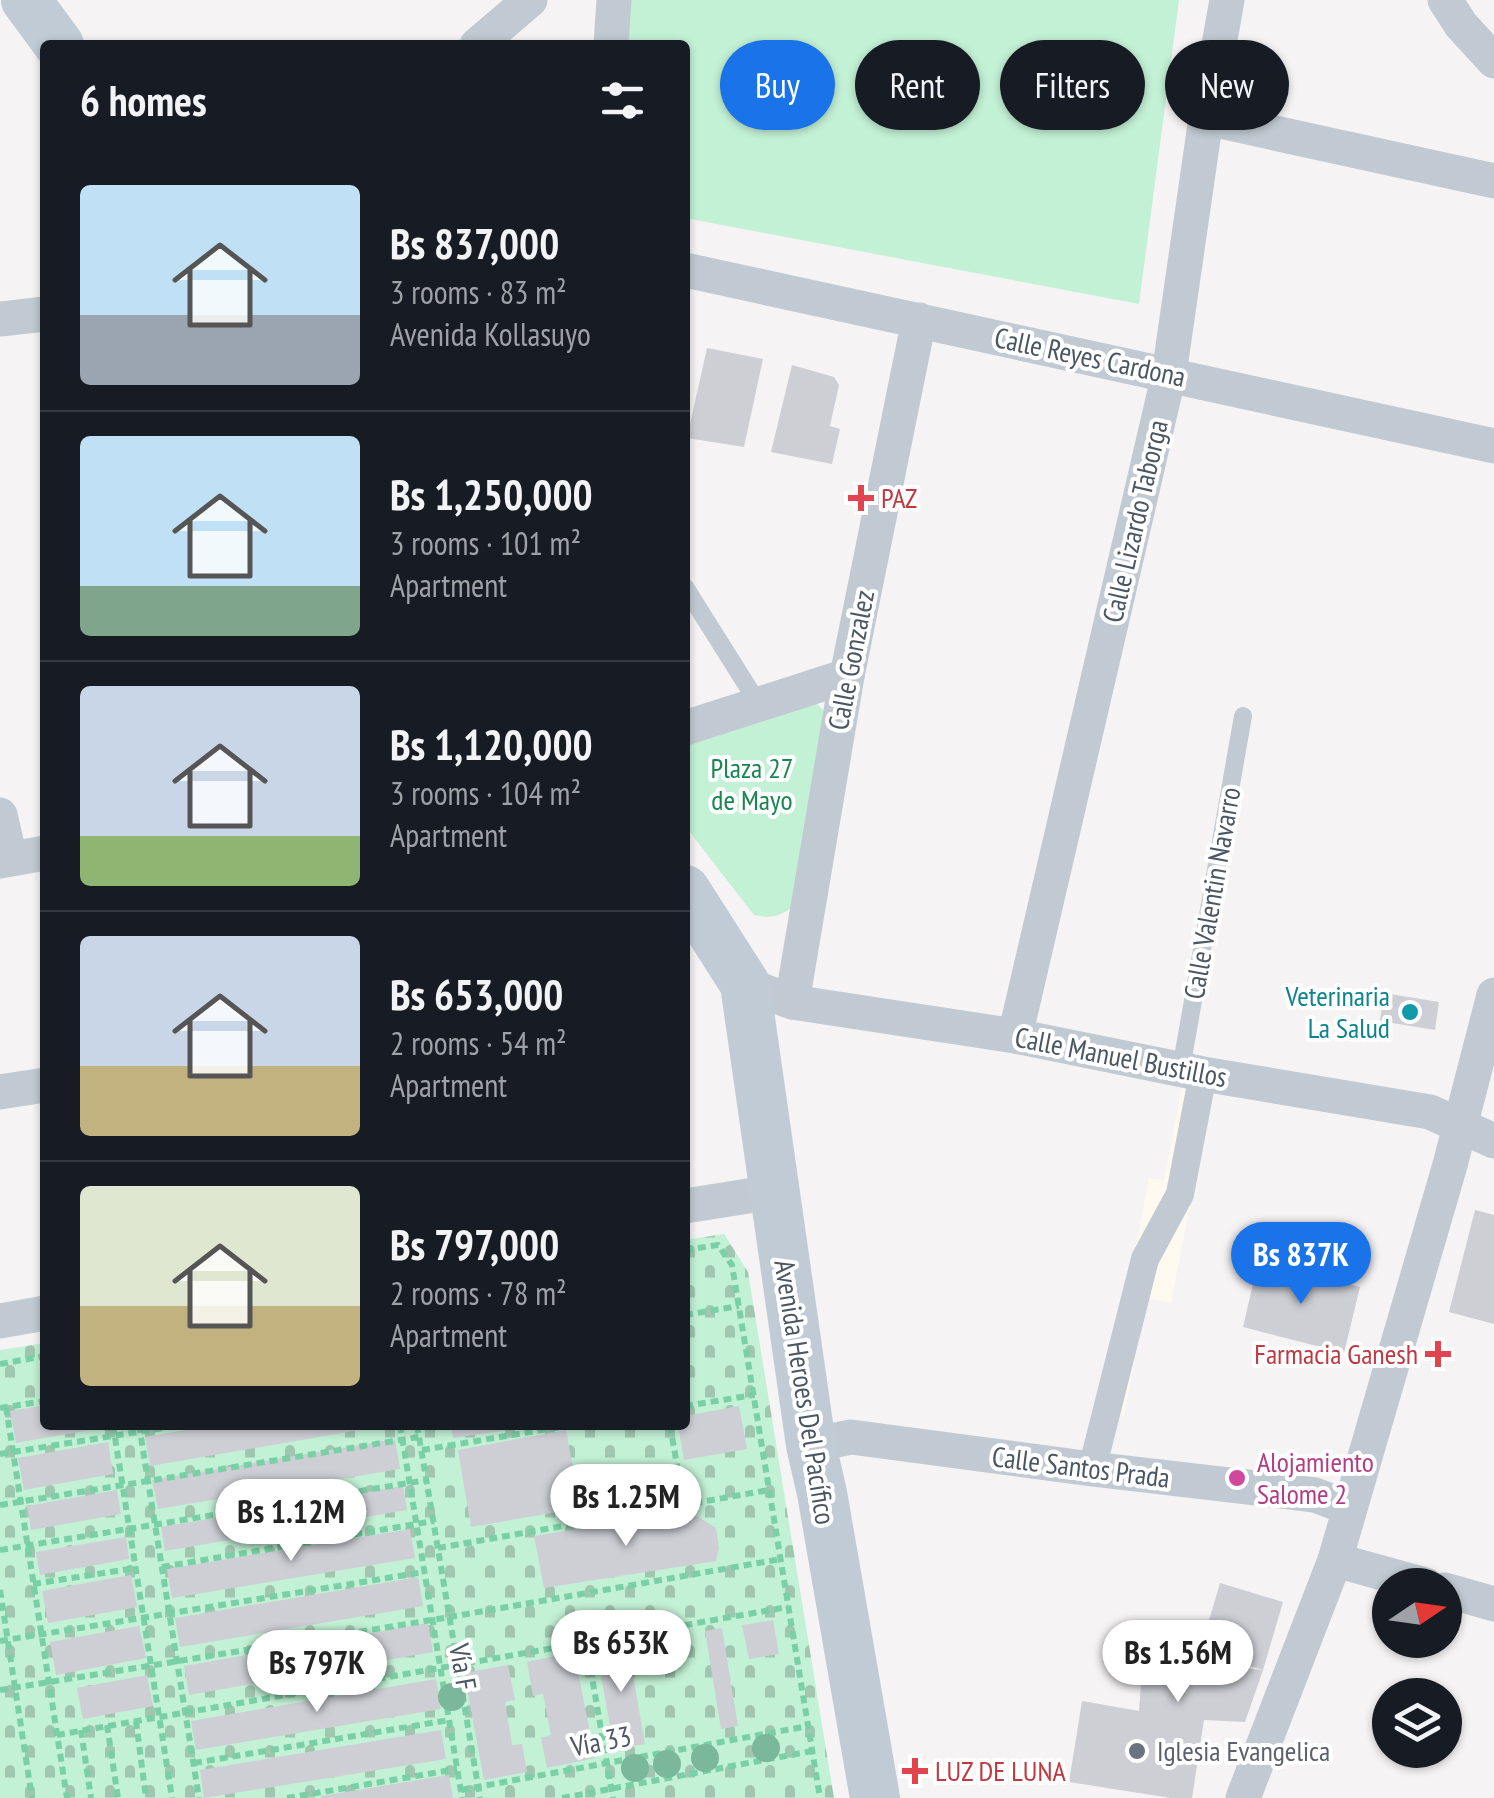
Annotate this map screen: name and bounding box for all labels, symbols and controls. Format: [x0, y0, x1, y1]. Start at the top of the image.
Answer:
chip: Buy [720, 40, 835, 130]
chip: Rent [855, 40, 980, 130]
chip: Filters [1000, 40, 1145, 130]
chip: New [1165, 40, 1289, 130]
text: 6 homes [80, 73, 207, 128]
icon: filters [595, 73, 650, 128]
text: Bs 837,000 [390, 216, 559, 271]
icon: home [160, 225, 280, 345]
text: 3 rooms · 83 m² [390, 271, 567, 313]
text: Avenida Kollasuyo [390, 313, 591, 355]
street label: Calle Reyes Cardona [991, 318, 1189, 395]
street label: Calle Lizardo Taborga [1093, 416, 1176, 626]
text: Bs 1,250,000 [390, 467, 593, 522]
icon: home [160, 476, 280, 596]
place label: PAZ [881, 479, 917, 516]
marker: PAZ [850, 487, 872, 509]
text: 3 rooms · 101 m² [390, 522, 581, 564]
text: Apartment [390, 564, 507, 606]
street label: Calle Gonzalez [819, 587, 882, 733]
text: Bs 1,120,000 [390, 717, 593, 772]
icon: home [160, 726, 280, 846]
park label: Plaza 27 de Mayo [711, 749, 793, 818]
text: 3 rooms · 104 m² [390, 772, 581, 814]
street label: Calle Valentin Navarro [1175, 784, 1248, 1002]
text: Apartment [390, 814, 507, 856]
text: Bs 653,000 [390, 967, 563, 1022]
icon: home [160, 976, 280, 1096]
place label: Veterinaria La Salud [1285, 977, 1390, 1046]
marker: Veterinaria La Salud [1399, 1001, 1421, 1023]
street label: Calle Manuel Bustillos [1012, 1018, 1230, 1095]
text: 2 rooms · 54 m² [390, 1022, 567, 1064]
text: Apartment [390, 1064, 507, 1106]
text: Bs 797,000 [390, 1217, 559, 1272]
pin: Bs 837K [1209, 1222, 1393, 1307]
icon: home [160, 1226, 280, 1346]
text: Bs 837K [1253, 1233, 1349, 1275]
street label: Avenida Heroes Del Pacífico [766, 1257, 845, 1527]
text: 2 rooms · 78 m² [390, 1272, 567, 1314]
text: Apartment [390, 1314, 507, 1356]
place label: Farmacia Ganesh [1254, 1335, 1418, 1372]
marker: Farmacia Ganesh [1427, 1343, 1449, 1365]
street label: Calle Santos Prada [990, 1437, 1172, 1496]
place label: Alojamiento Salome 2 [1257, 1443, 1374, 1512]
pin: Bs 1.25M [523, 1464, 729, 1549]
marker: Alojamiento Salome 2 [1226, 1467, 1248, 1489]
text: Bs 1.25M [572, 1475, 680, 1517]
pin: Bs 1.12M [188, 1479, 394, 1564]
text: Bs 1.12M [237, 1490, 345, 1532]
north arrow [1372, 1568, 1462, 1658]
map controls [1372, 1568, 1462, 1768]
pin: Bs 653K [529, 1610, 713, 1695]
pin: Bs 1.56M [1075, 1620, 1281, 1705]
text: Bs 653K [573, 1621, 669, 1663]
pin: Bs 797K [225, 1630, 409, 1715]
text: Bs 1.56M [1124, 1631, 1232, 1673]
street label: Vía F [441, 1640, 486, 1693]
text: Bs 797K [269, 1641, 365, 1683]
button: layers [1372, 1678, 1462, 1768]
street label: Vía 33 [567, 1717, 634, 1765]
place label: Iglesia Evangelica [1157, 1732, 1330, 1769]
marker: Iglesia Evangelica [1126, 1740, 1148, 1762]
place label: LUZ DE LUNA [935, 1752, 1066, 1789]
marker: LUZ DE LUNA [904, 1760, 926, 1782]

